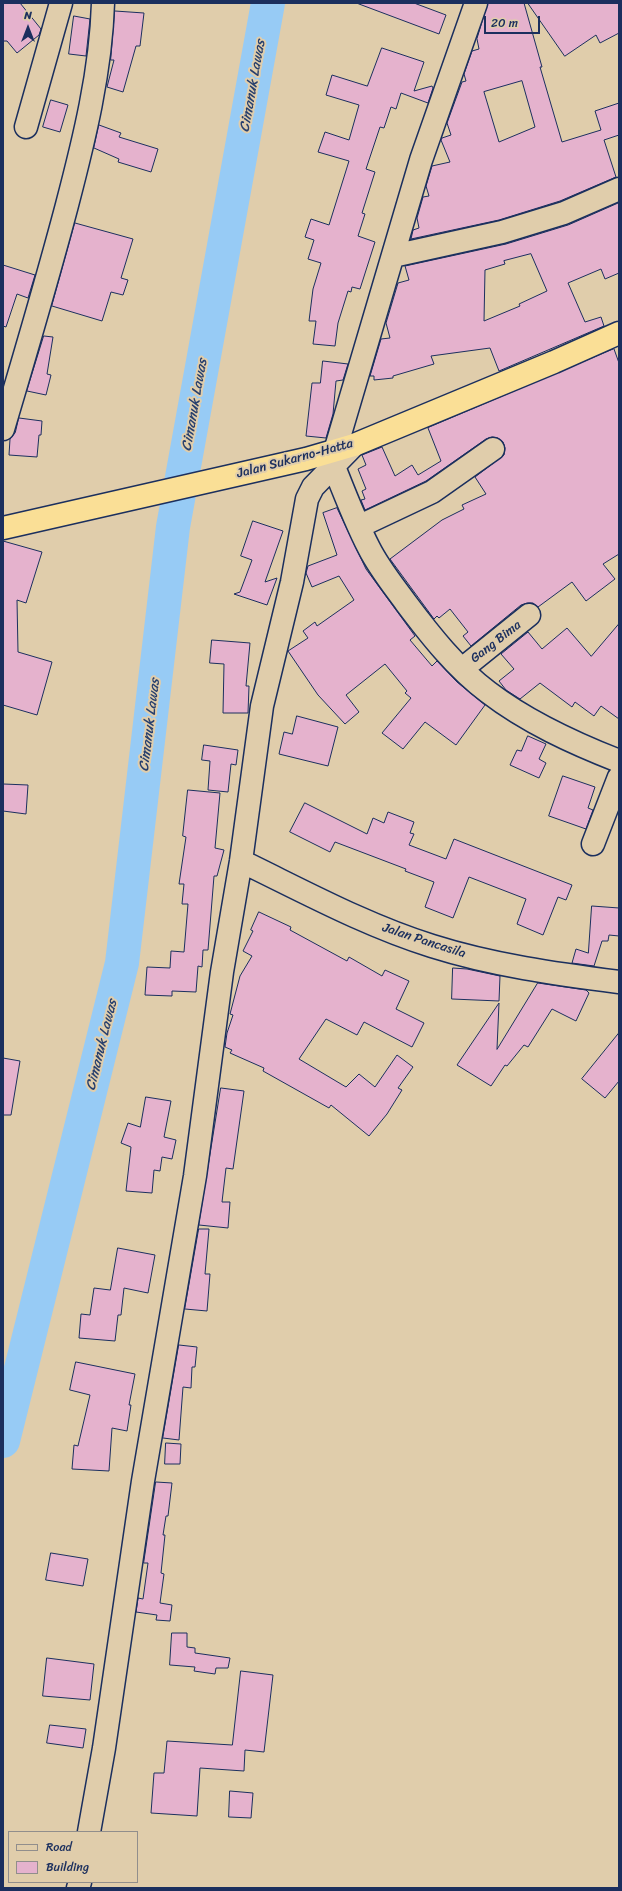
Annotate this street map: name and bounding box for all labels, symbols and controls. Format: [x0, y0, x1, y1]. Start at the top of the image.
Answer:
text: N [24, 6, 32, 25]
north arrow [8, 8, 48, 48]
scale bar [486, 8, 542, 34]
text: 20 m [491, 12, 518, 34]
water label: Cimanuk Lawas [237, 39, 269, 133]
water label: Cimanuk Lawas [179, 358, 211, 452]
street label: Jalan Sukarno-Hatta [235, 436, 355, 482]
street label: Gang Bima [468, 617, 524, 667]
water label: Cimanuk Lawas [136, 678, 164, 772]
street label: Jalan Pancasila [380, 920, 468, 962]
water label: Cimanuk Lawas [83, 998, 121, 1092]
legend [8, 1831, 138, 1883]
text: Road [46, 1836, 72, 1858]
text: Building [46, 1856, 89, 1878]

